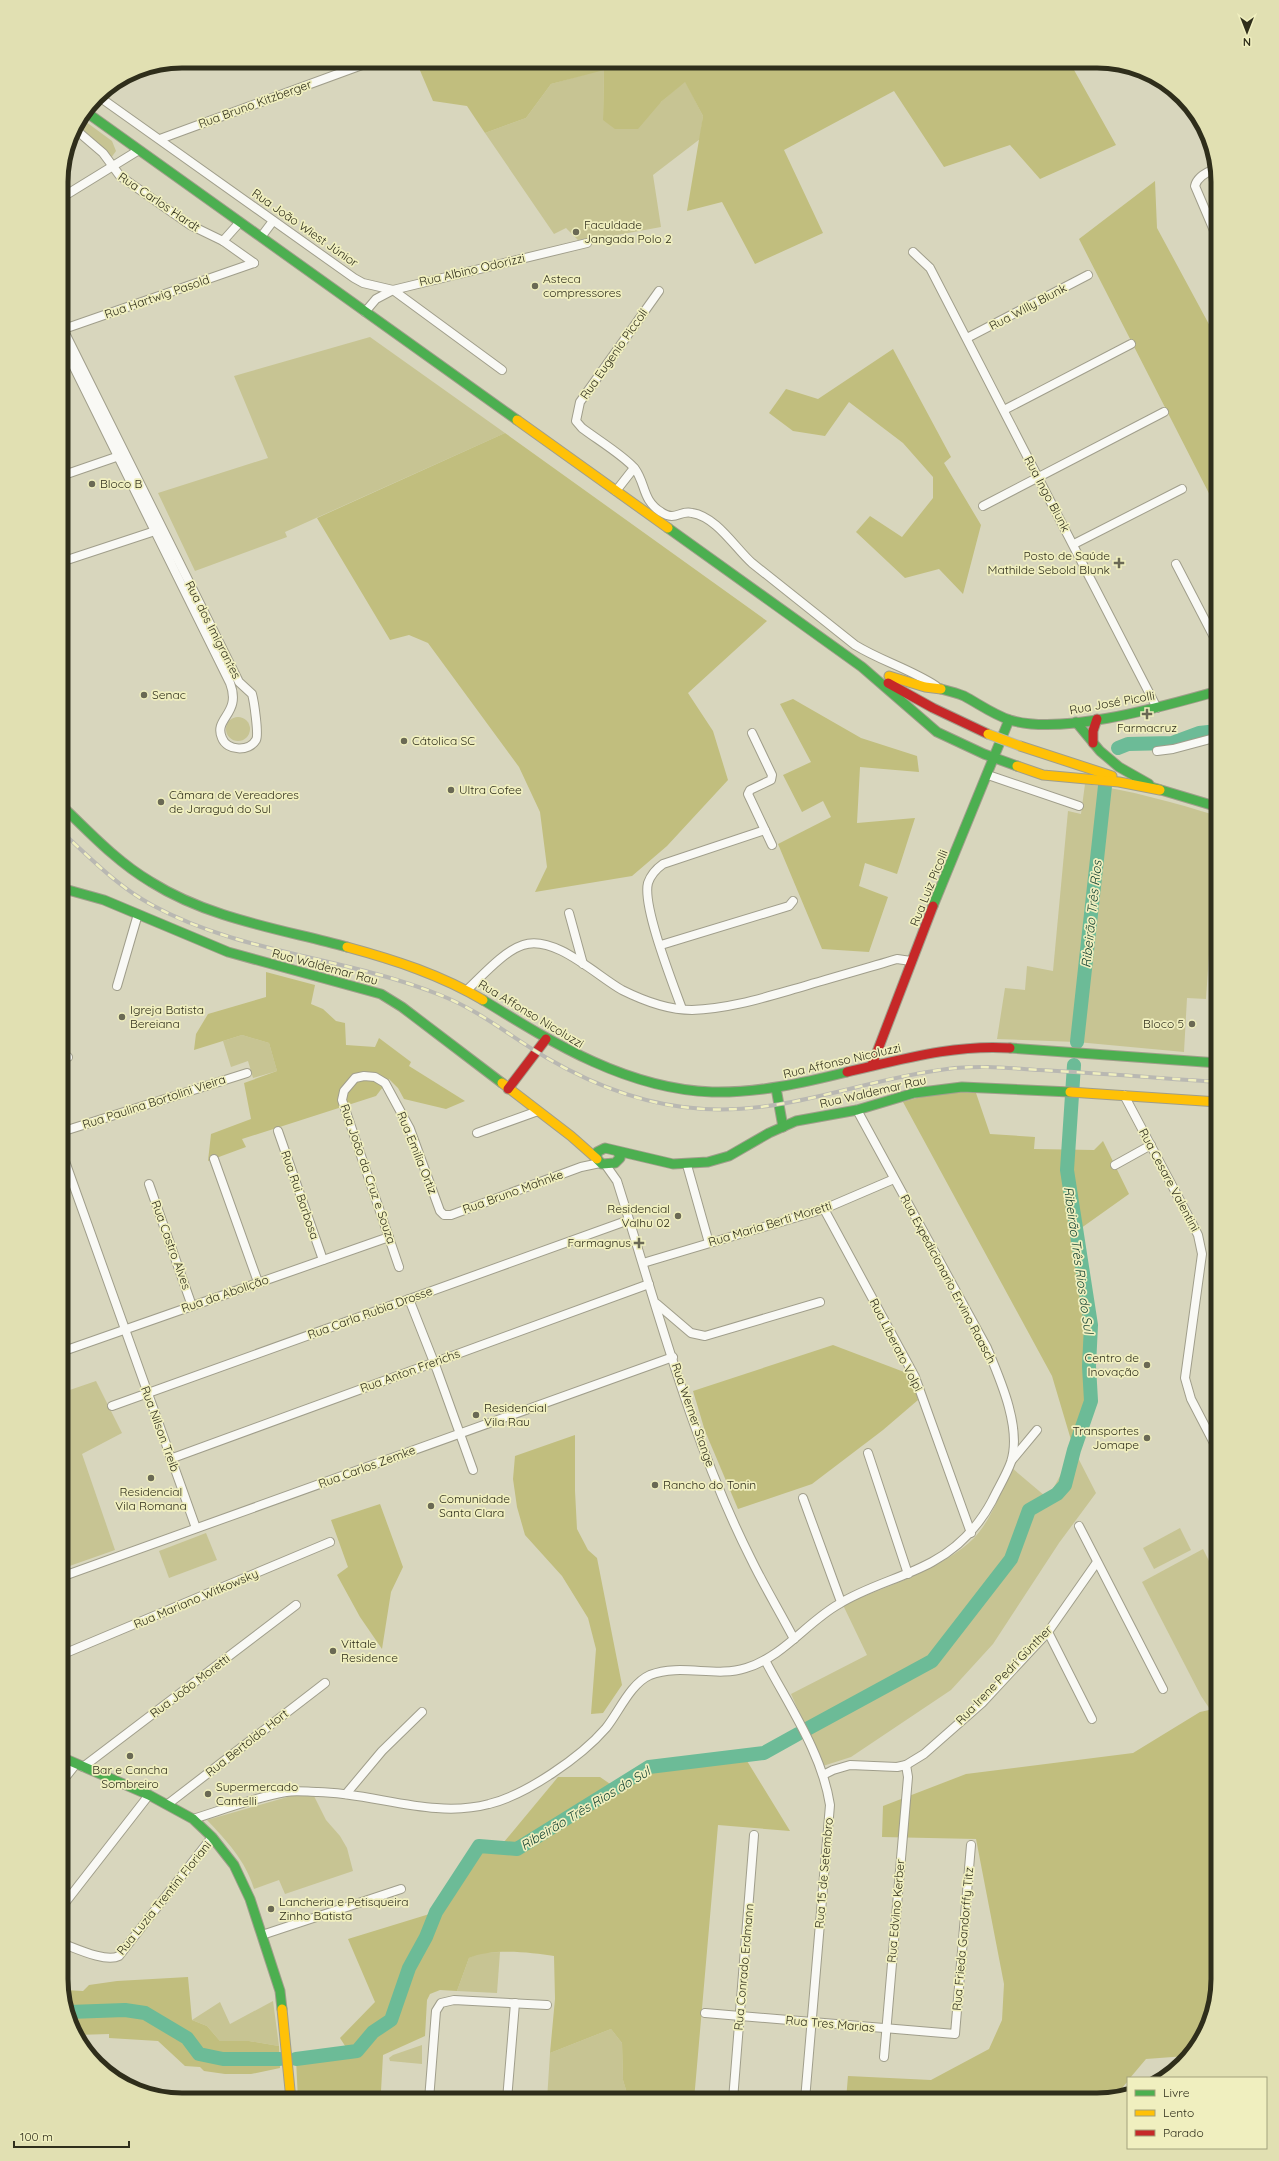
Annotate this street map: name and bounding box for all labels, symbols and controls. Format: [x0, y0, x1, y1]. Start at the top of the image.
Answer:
north arrow [1227, 12, 1267, 52]
text: N [1243, 35, 1251, 49]
street label: Rua Bruno Kitzberger [196, 76, 314, 131]
street label: Rua Carlos Hardt [116, 169, 203, 234]
street label: Rua João Wiest Júnior [249, 185, 362, 270]
place label: Faculdade Jangada Polo 2 [584, 217, 672, 246]
marker: Faculdade Jangada Polo 2 [571, 227, 581, 237]
street label: Rua Albino Odorizzi [417, 250, 526, 289]
place label: Asteca compressores [543, 271, 621, 300]
street label: Rua Hartwig Pasold [102, 272, 211, 322]
street label: Rua Willy Blunk [986, 280, 1069, 333]
marker: Asteca compressores [530, 281, 540, 291]
street label: Rua Eugenio Piccoli [577, 305, 651, 402]
street label: Rua Ingo Blunk [1021, 453, 1074, 534]
place label: Bloco B [100, 476, 142, 491]
marker: Bloco B [87, 479, 97, 489]
place label: Posto de Saúde Mathilde Sebold Blunk [987, 548, 1110, 577]
marker: Posto de Saúde Mathilde Sebold Blunk [1113, 557, 1125, 569]
street label: Rua dos Imigrantes [182, 578, 245, 682]
place label: Senac [152, 687, 186, 702]
street label: Rua José Picolli [1068, 688, 1156, 717]
marker: Senac [139, 690, 149, 700]
marker: Farmacruz [1142, 709, 1152, 719]
place label: Farmacruz [1117, 720, 1177, 735]
place label: Cátolica SC [412, 733, 475, 748]
marker: Cátolica SC [399, 736, 409, 746]
place label: Ultra Cofee [459, 782, 522, 797]
marker: Ultra Cofee [446, 785, 456, 795]
place label: Câmara de Vereadores de Jaraguá do Sul [169, 787, 299, 816]
marker: Câmara de Vereadores de Jaraguá do Sul [156, 797, 166, 807]
street label: Rua Luiz Picolli [906, 847, 951, 928]
water label: Ribeirão Três Rios [1077, 859, 1105, 968]
street label: Rua Waldemar Rau [271, 945, 380, 988]
street label: Rua Affonso Nicoluzzi [476, 976, 587, 1051]
place label: Igreja Batista Bereiana [130, 1002, 204, 1031]
marker: Igreja Batista Bereiana [117, 1012, 127, 1022]
place label: Bloco 5 [1143, 1016, 1184, 1031]
marker: Bloco 5 [1187, 1019, 1197, 1029]
street label: Rua Affonso Nicoluzzi [782, 1040, 902, 1081]
street label: Rua Paulina Bortolini Vieira [80, 1071, 227, 1132]
street label: Rua Waldemar Rau [818, 1072, 928, 1111]
street label: Rua João da Cruz e Souza [337, 1102, 400, 1246]
street label: Rua Emilia Ortiz [394, 1109, 441, 1197]
street label: Rua Cesare Valentini [1136, 1126, 1203, 1234]
street label: Rua Rui Barbosa [278, 1148, 323, 1241]
street label: Rua Bruno Mahnke [461, 1166, 565, 1217]
water label: Ribeirão Três Rios do Sul [1061, 1185, 1098, 1337]
street label: Rua Expedicionario Ervino Raasch [897, 1192, 1000, 1366]
street label: Rua Castro Alves [148, 1198, 195, 1292]
street label: Rua Maria Berti Moretti [706, 1198, 833, 1249]
place label: Residencial Valhu 02 [607, 1201, 670, 1230]
marker: Residencial Valhu 02 [673, 1211, 683, 1221]
place label: Farmagnus [567, 1235, 631, 1250]
marker: Farmagnus [634, 1238, 644, 1248]
street label: Rua da Abolição [179, 1272, 271, 1316]
street label: Rua Carla Rubia Drosse [305, 1283, 434, 1342]
street label: Rua Liberato Volpi [867, 1296, 926, 1394]
street label: Rua Anton Frerichs [358, 1345, 462, 1396]
place label: Centro de Inovação [1084, 1350, 1139, 1379]
marker: Centro de Inovação [1142, 1360, 1152, 1370]
street label: Rua Werner Stange [669, 1361, 718, 1469]
street label: Rua Nilson Treib [138, 1384, 183, 1474]
place label: Residencial Vila Rau [484, 1400, 547, 1429]
marker: Residencial Vila Rau [471, 1410, 481, 1420]
place label: Transportes Jomape [1073, 1423, 1139, 1452]
marker: Transportes Jomape [1142, 1433, 1152, 1443]
street label: Rua Carlos Zemke [316, 1442, 418, 1491]
marker: Residencial Vila Romana [146, 1473, 156, 1483]
place label: Rancho do Tonin [663, 1477, 756, 1492]
marker: Rancho do Tonin [650, 1480, 660, 1490]
place label: Residencial Vila Romana [115, 1484, 187, 1513]
place label: Comunidade Santa Clara [439, 1491, 510, 1520]
marker: Comunidade Santa Clara [426, 1501, 436, 1511]
street label: Rua Mariano Witkowsky [131, 1565, 260, 1632]
street label: Rua Irene Pedri Günther [952, 1622, 1055, 1727]
place label: Vittale Residence [341, 1636, 398, 1665]
marker: Vittale Residence [328, 1646, 338, 1656]
street label: Rua João Moretti [147, 1651, 233, 1721]
street label: Rua Bertoldo Hort [202, 1706, 291, 1780]
marker: Bar e Cancha Sombreiro [125, 1751, 135, 1761]
place label: Bar e Cancha Sombreiro [92, 1762, 168, 1791]
water label: Ribeirão Três Rios do Sul [517, 1762, 654, 1853]
place label: Supermercado Cantelli [216, 1779, 298, 1808]
marker: Supermercado Cantelli [203, 1789, 213, 1799]
street label: Rua 15 de Setembro [811, 1817, 836, 1929]
street label: Rua Luzia Trentini Floriani [113, 1838, 214, 1958]
street label: Rua Edvino Kerber [884, 1858, 908, 1963]
street label: Rua Frieda Gandorffy Titz [949, 1866, 976, 2011]
place label: Lancheria e Petisqueira Zinho Batista [279, 1894, 408, 1923]
street label: Rua Conrado Erdmann [730, 1903, 757, 2031]
marker: Lancheria e Petisqueira Zinho Batista [266, 1904, 276, 1914]
street label: Rua Tres Marias [785, 2012, 875, 2035]
legend [1127, 2077, 1267, 2149]
text: Livre [1163, 2085, 1190, 2100]
text: Lento [1163, 2105, 1194, 2120]
scale bar [14, 2123, 129, 2149]
text: Parado [1163, 2125, 1204, 2140]
text: 100 m [20, 2129, 53, 2144]

